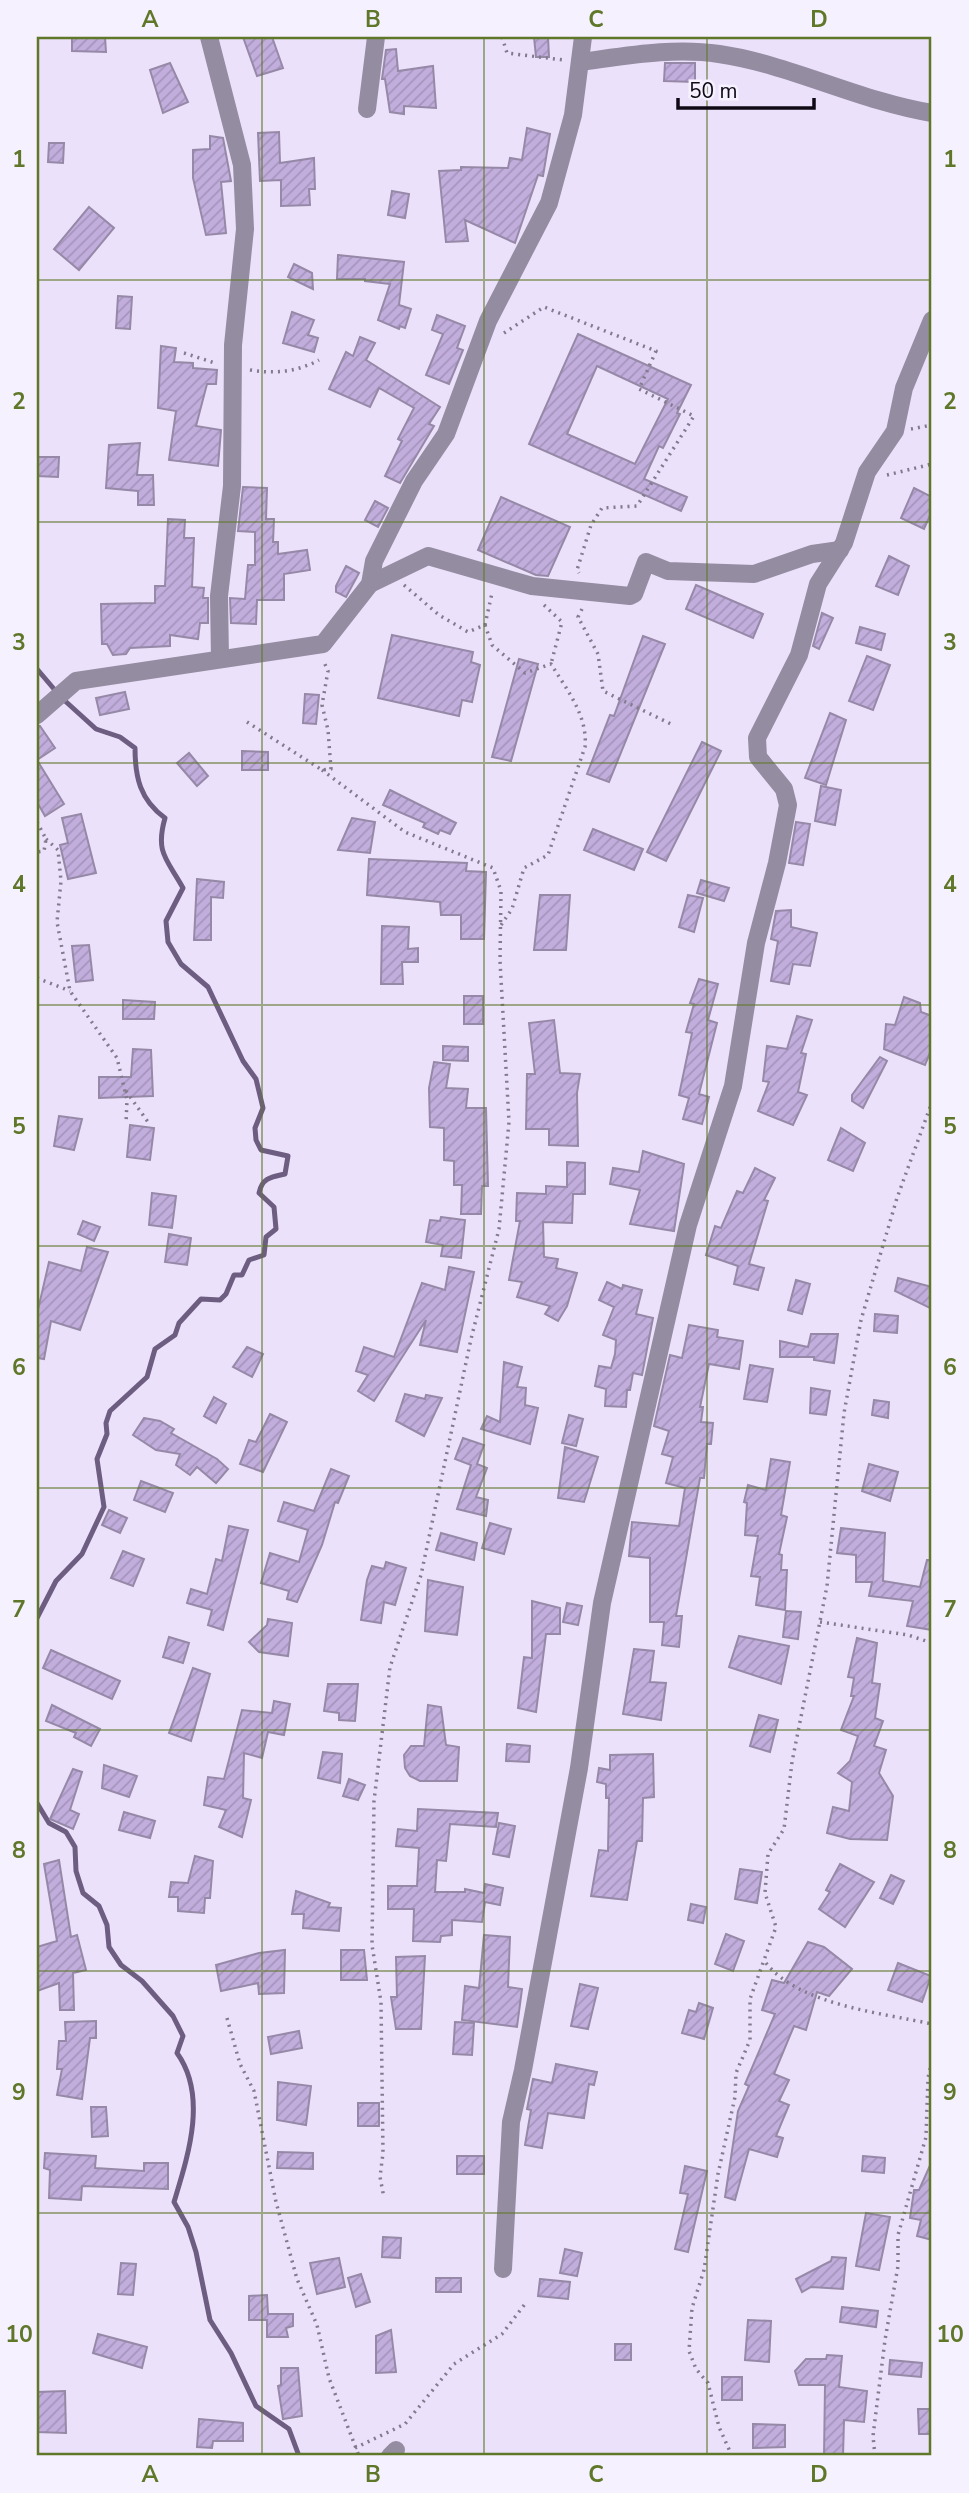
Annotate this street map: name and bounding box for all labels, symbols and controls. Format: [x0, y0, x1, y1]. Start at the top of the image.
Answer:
text: A [141, 4, 159, 35]
text: B [365, 4, 381, 35]
text: C [588, 4, 604, 35]
text: D [810, 4, 828, 35]
scale bar [678, 66, 815, 110]
text: 50 m [689, 77, 738, 105]
text: 1 [12, 144, 26, 175]
text: 1 [943, 144, 957, 175]
text: 2 [12, 386, 26, 417]
text: 2 [943, 386, 957, 417]
text: 3 [12, 627, 26, 658]
text: 3 [943, 627, 957, 658]
text: 4 [12, 869, 26, 900]
text: 4 [943, 869, 957, 900]
text: 5 [12, 1111, 26, 1142]
text: 5 [943, 1111, 957, 1142]
text: 6 [12, 1352, 26, 1383]
text: 6 [943, 1352, 957, 1383]
text: 7 [12, 1594, 26, 1625]
text: 7 [943, 1594, 957, 1625]
text: 8 [12, 1835, 26, 1866]
text: 8 [943, 1835, 957, 1866]
text: 9 [12, 2077, 26, 2108]
text: 9 [943, 2077, 957, 2108]
text: 10 [5, 2319, 33, 2350]
text: 10 [936, 2319, 964, 2350]
text: A [141, 2459, 159, 2490]
text: B [365, 2459, 381, 2490]
text: C [588, 2459, 604, 2490]
text: D [810, 2459, 828, 2490]

